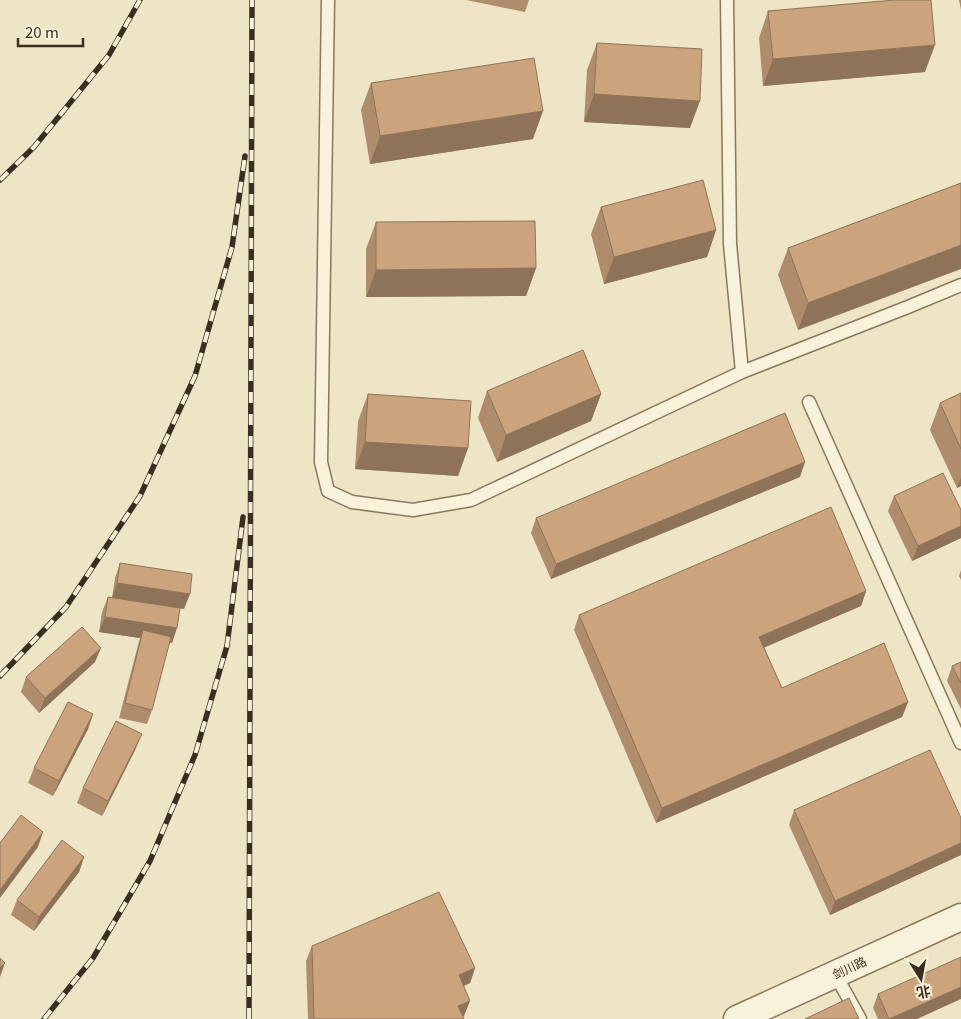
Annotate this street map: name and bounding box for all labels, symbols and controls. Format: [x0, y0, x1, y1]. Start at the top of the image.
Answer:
scale bar [18, 15, 82, 47]
text: 20 m [25, 21, 59, 42]
street label: 剑川路 [829, 952, 869, 982]
north arrow [896, 954, 946, 1004]
text: 北 [915, 982, 932, 1004]

